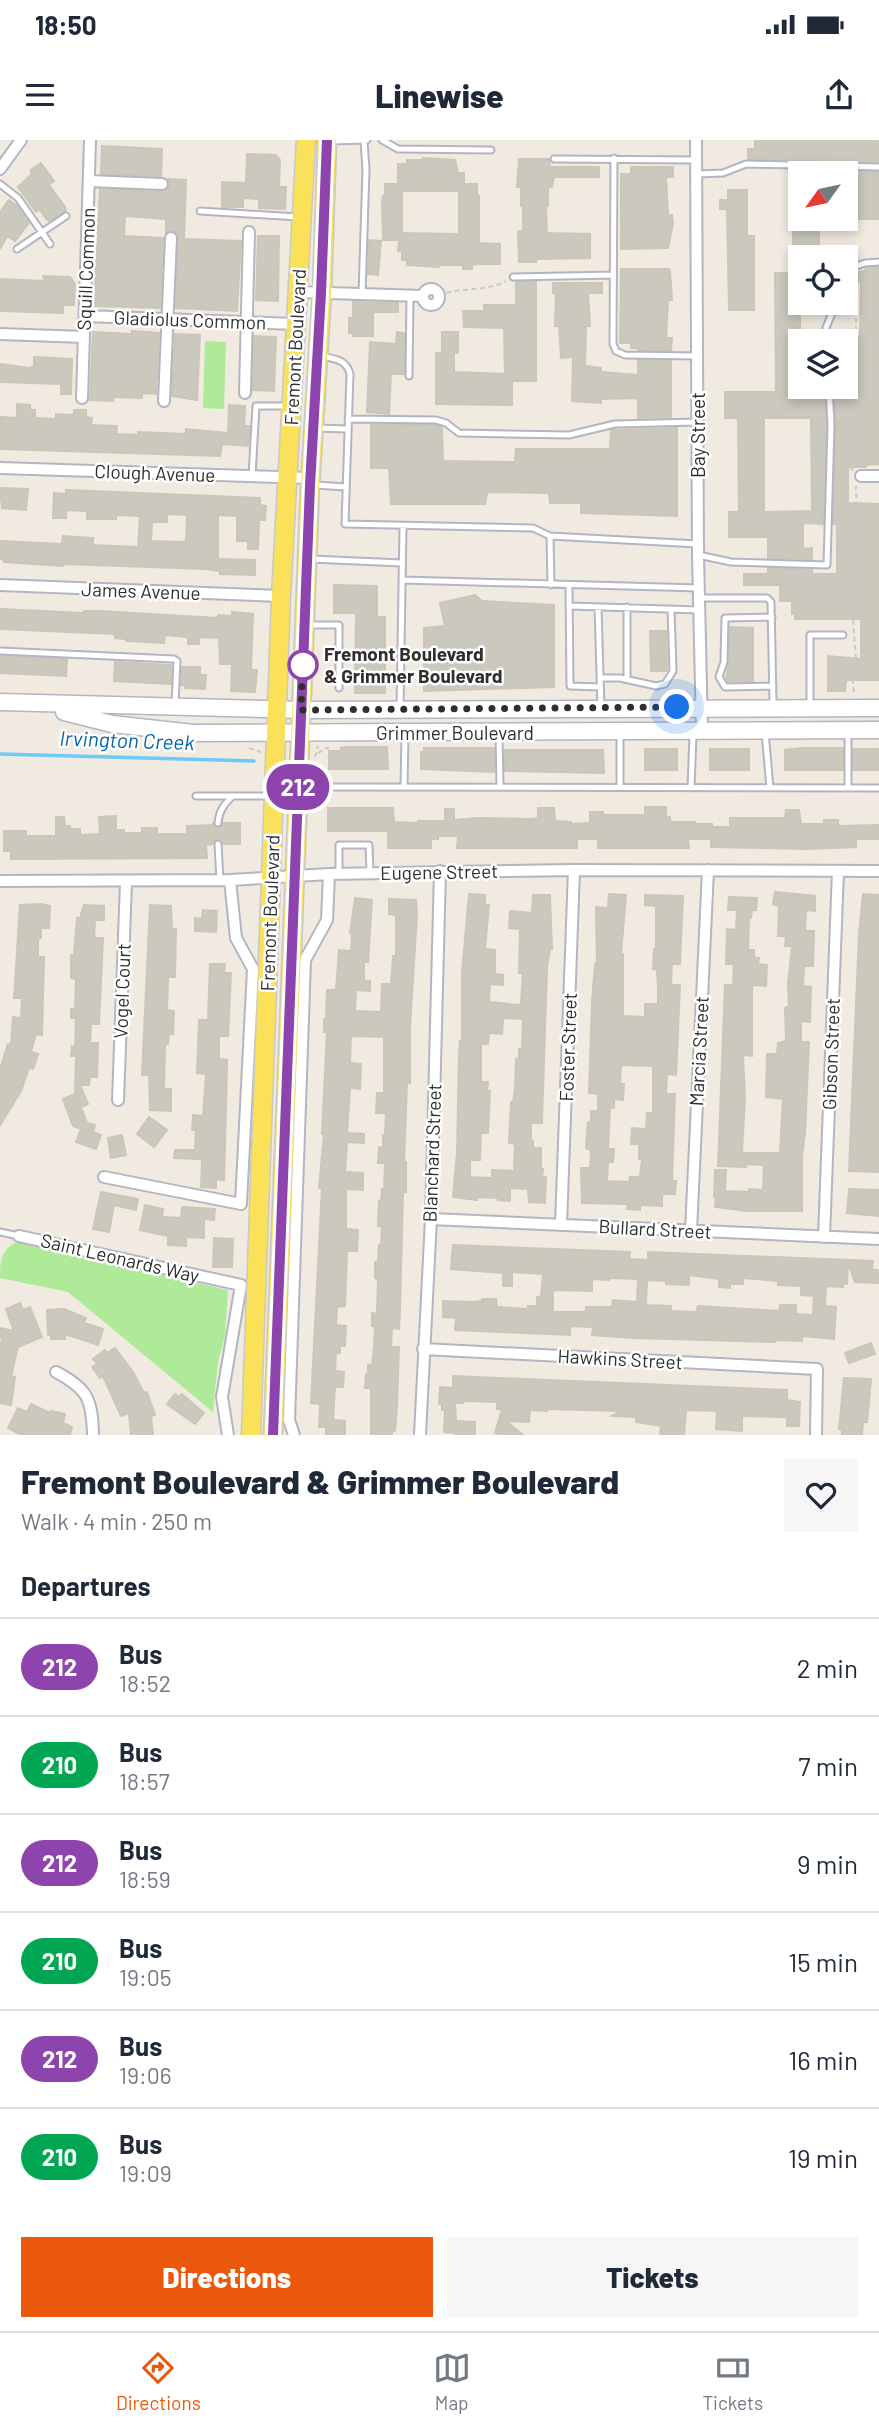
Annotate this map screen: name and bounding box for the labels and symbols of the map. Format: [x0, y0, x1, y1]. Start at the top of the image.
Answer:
north arrow [788, 161, 858, 231]
street label: Squill Common [72, 207, 99, 331]
street label: Fremont Boulevard [279, 268, 310, 426]
street label: Gladiolus Common [113, 305, 267, 334]
street label: Bay Street [686, 392, 709, 478]
street label: Clough Avenue [94, 459, 216, 486]
street label: James Avenue [81, 577, 201, 604]
place label: Fremont Boulevard & Grimmer Boulevard [324, 642, 502, 687]
marker: Fremont Boulevard & Grimmer Boulevard [288, 650, 318, 680]
your location [659, 689, 694, 724]
street label: Grimmer Boulevard [376, 721, 534, 744]
water label: Irvington Creek [59, 725, 196, 754]
line badge: 212 [258, 764, 338, 810]
street label: Fremont Boulevard [255, 834, 284, 992]
street label: Eugene Street [380, 859, 498, 884]
street label: Vogel Court [108, 943, 135, 1039]
street label: Foster Street [554, 992, 581, 1102]
street label: Marcia Street [684, 995, 713, 1107]
street label: Gibson Street [817, 997, 844, 1110]
street label: Blanchard Street [418, 1083, 445, 1223]
street label: Bullard Street [598, 1214, 712, 1243]
street label: Saint Leonards Way [39, 1228, 202, 1287]
street label: Hawkins Street [557, 1344, 683, 1373]

